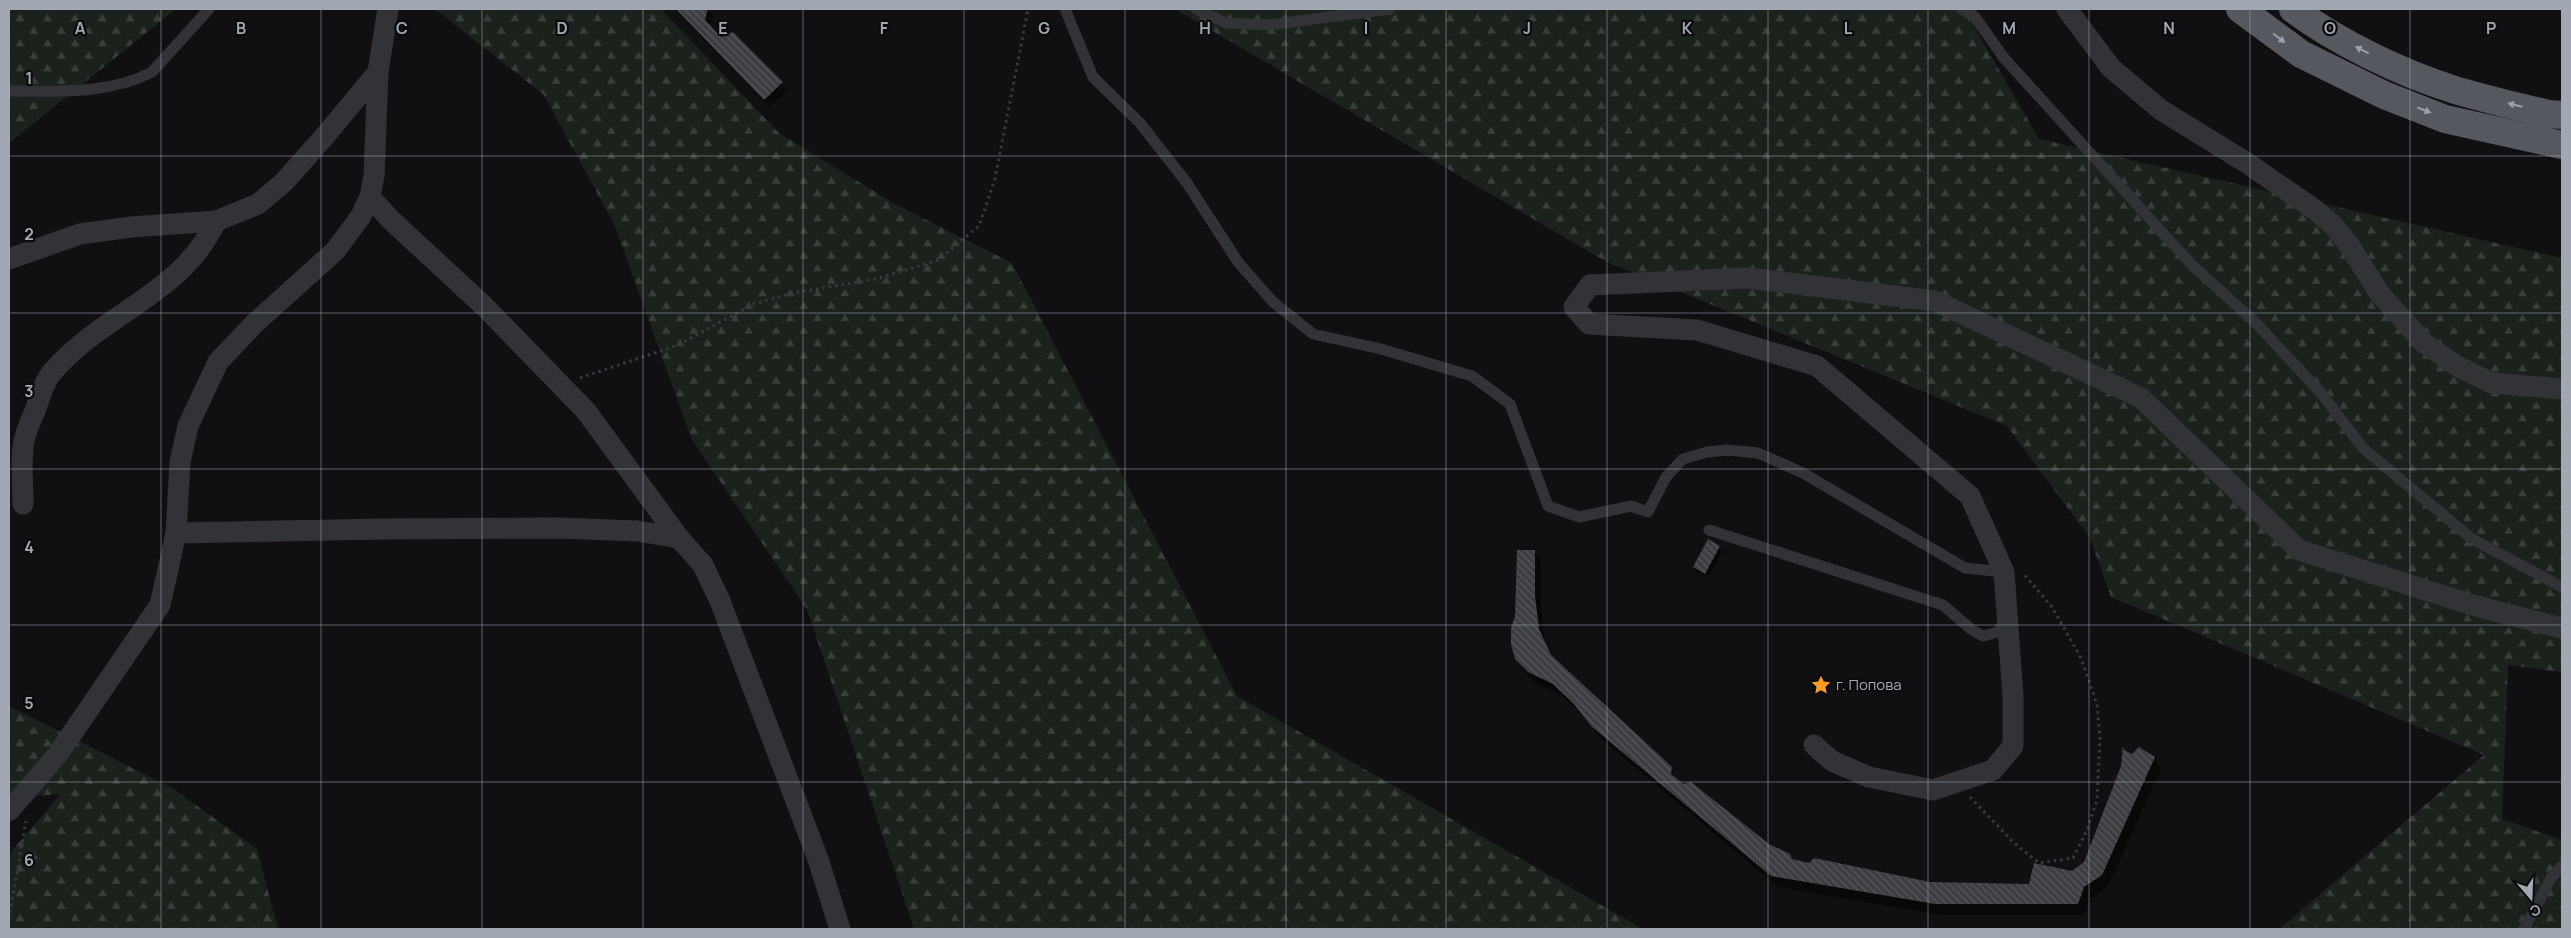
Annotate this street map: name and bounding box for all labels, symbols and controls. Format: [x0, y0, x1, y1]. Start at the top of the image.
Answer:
text: A [75, 17, 86, 39]
text: B [236, 17, 246, 39]
text: C [396, 17, 408, 39]
text: D [556, 17, 568, 39]
text: E [718, 17, 728, 39]
text: F [880, 17, 889, 39]
text: G [1038, 17, 1050, 39]
text: H [1199, 17, 1211, 39]
text: I [1364, 17, 1368, 39]
text: J [1523, 17, 1531, 39]
text: K [1682, 17, 1693, 39]
text: L [1844, 17, 1853, 39]
text: M [2002, 17, 2016, 39]
text: N [2163, 17, 2175, 39]
text: O [2324, 17, 2336, 39]
text: P [2486, 17, 2496, 39]
one-way arrow [2272, 33, 2286, 43]
one-way arrow [2355, 46, 2370, 54]
text: 1 [25, 67, 33, 89]
one-way arrow [2507, 101, 2522, 109]
one-way arrow [2417, 107, 2431, 115]
text: 2 [24, 223, 34, 245]
text: 3 [24, 380, 34, 402]
text: 4 [24, 536, 34, 558]
place icon: г. Попова [1810, 674, 1832, 696]
place label: г. Попова [1836, 674, 1902, 695]
text: 5 [24, 692, 34, 714]
text: 6 [24, 849, 34, 871]
north arrow [2506, 873, 2556, 923]
text: С [2527, 900, 2543, 921]

